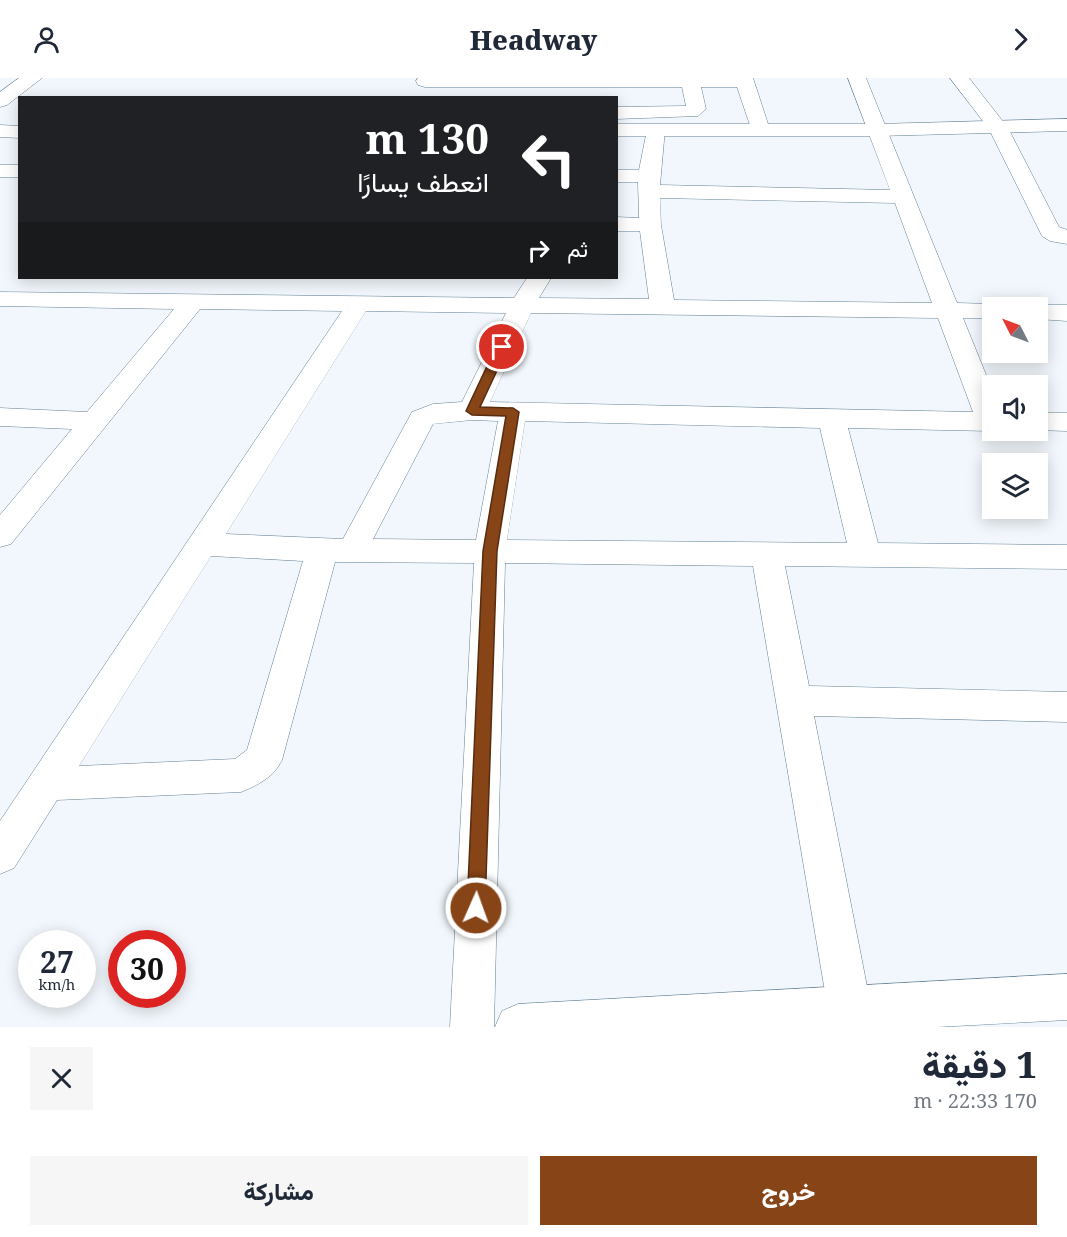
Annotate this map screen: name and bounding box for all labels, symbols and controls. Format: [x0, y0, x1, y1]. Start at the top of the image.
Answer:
text: Headway [470, 21, 597, 58]
icon: person [30, 23, 63, 56]
icon: forward [1004, 23, 1037, 56]
text: 130 m [365, 109, 489, 166]
icon: left [510, 120, 588, 198]
text: انعطف يسارًا [357, 163, 489, 200]
text: ثم [567, 233, 588, 263]
icon: right [522, 234, 555, 267]
north arrow [982, 297, 1048, 363]
map controls [982, 297, 1048, 519]
pin [476, 321, 527, 372]
icon: arrive [485, 330, 518, 363]
button: sound [982, 375, 1048, 441]
button: layers [982, 453, 1048, 519]
position arrow [444, 876, 508, 940]
speed limit sign: 30 [108, 930, 186, 1008]
text: 27 [40, 941, 74, 982]
text: km/h [39, 974, 75, 994]
text: 1 دقيقة [922, 1040, 1037, 1089]
button: close [30, 1047, 93, 1110]
text: 170 m · 22:33 [914, 1087, 1037, 1114]
button: مشاركة [30, 1156, 528, 1225]
button: خروج [540, 1156, 1037, 1225]

